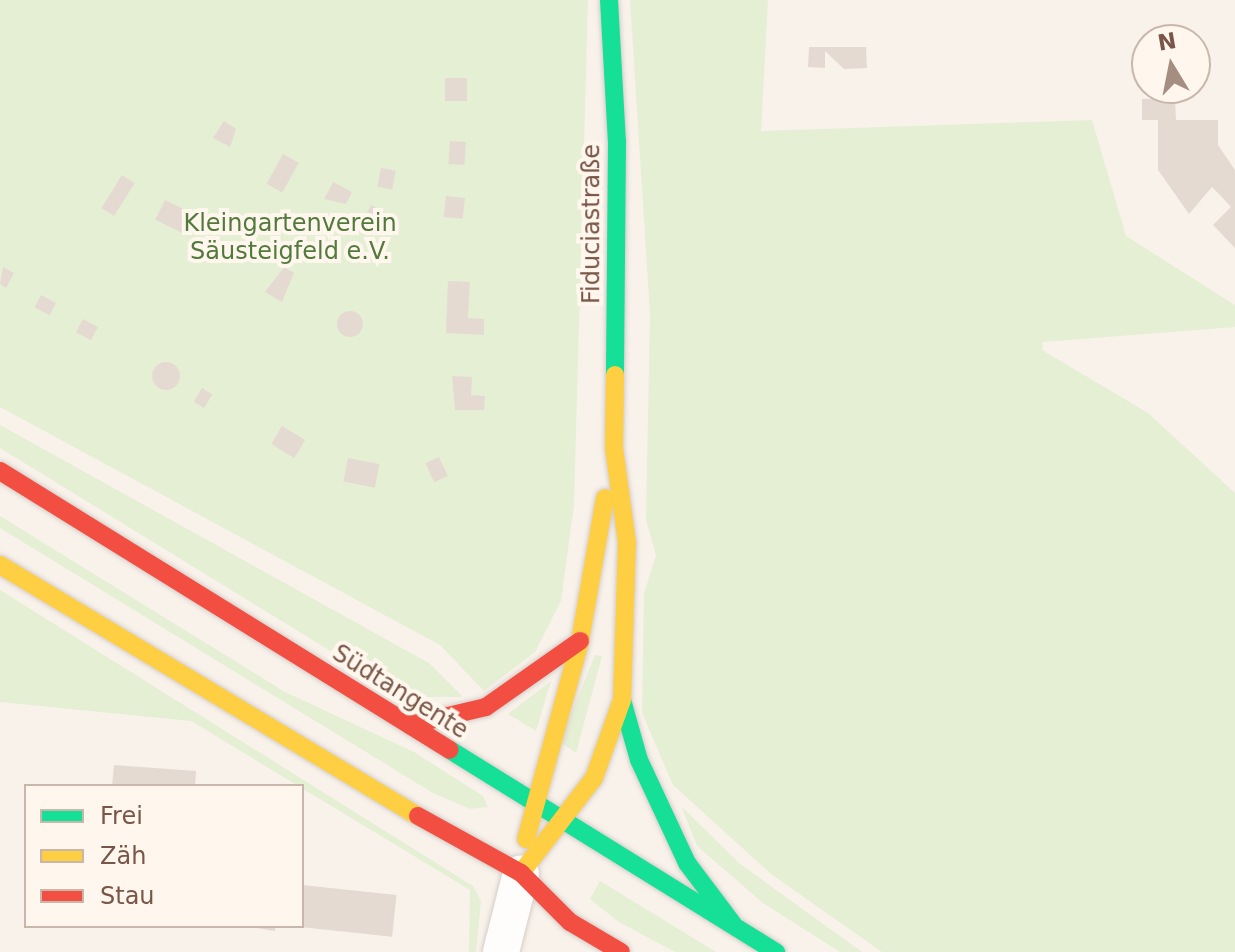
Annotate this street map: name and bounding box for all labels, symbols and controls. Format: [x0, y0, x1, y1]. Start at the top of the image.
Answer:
north arrow [1131, 24, 1211, 104]
text: N [1156, 28, 1178, 56]
street label: Fiduciastraße [578, 144, 606, 304]
park label: Kleingartenverein Säusteigfeld e.V. [183, 210, 397, 266]
street label: Südtangente [327, 639, 473, 745]
legend [24, 784, 304, 928]
text: Frei [100, 802, 143, 830]
text: Zäh [100, 842, 146, 870]
text: Stau [100, 882, 155, 910]

